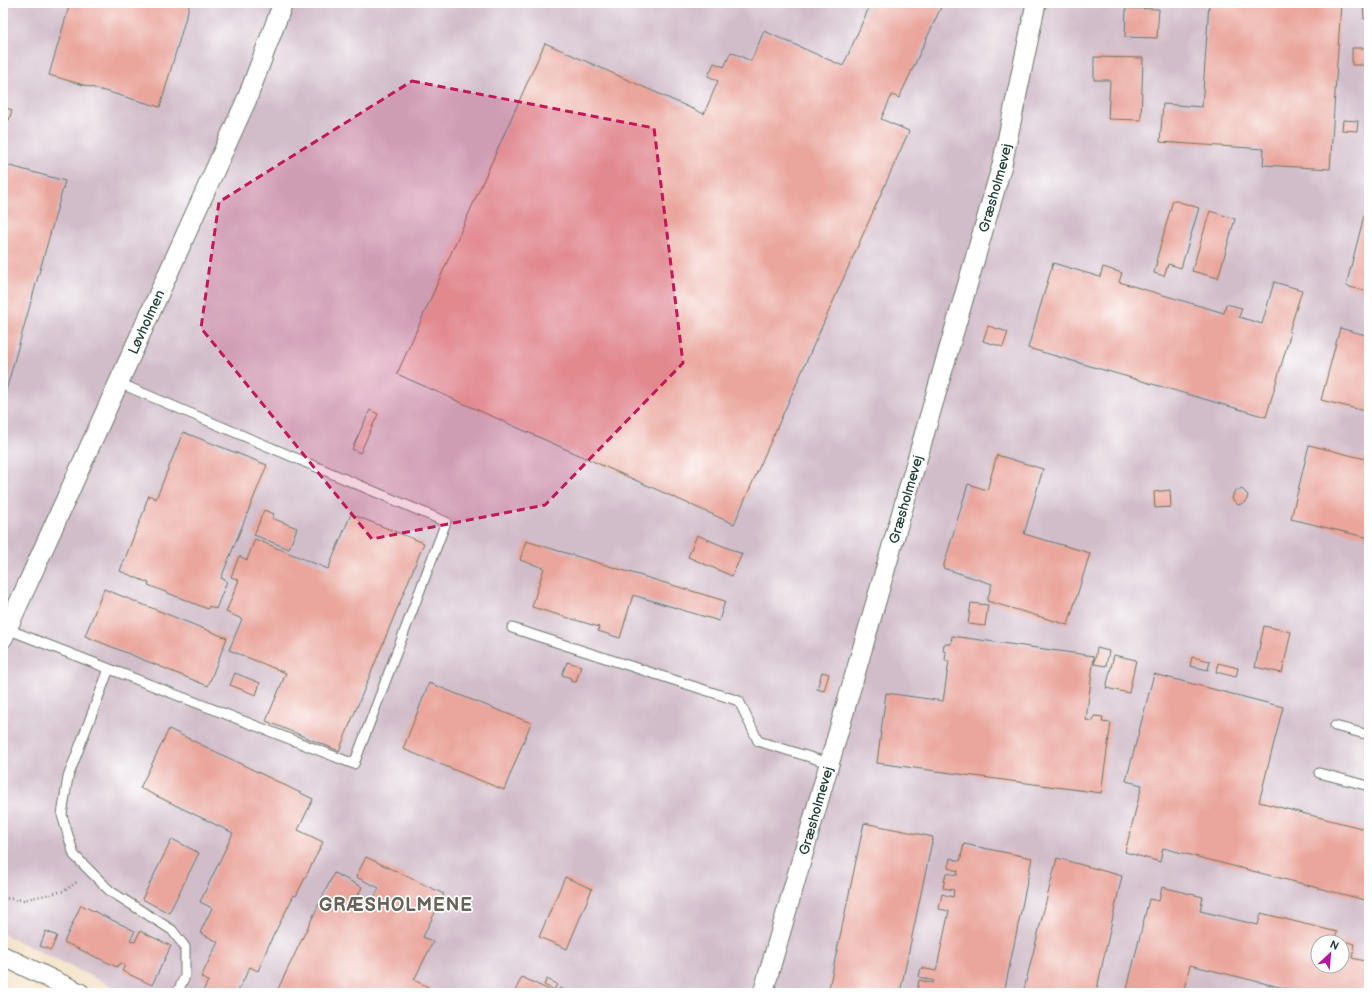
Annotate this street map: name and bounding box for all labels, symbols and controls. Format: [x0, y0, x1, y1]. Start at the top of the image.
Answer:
street label: Græsholmevej [975, 142, 1015, 234]
street label: Løvholmen [125, 287, 169, 357]
street label: Græsholmevej [885, 453, 927, 546]
street label: Græsholmevej [795, 764, 837, 857]
district label: GRÆSHOLMENE [319, 895, 473, 916]
north arrow [1310, 934, 1350, 974]
text: N [1328, 938, 1341, 953]

